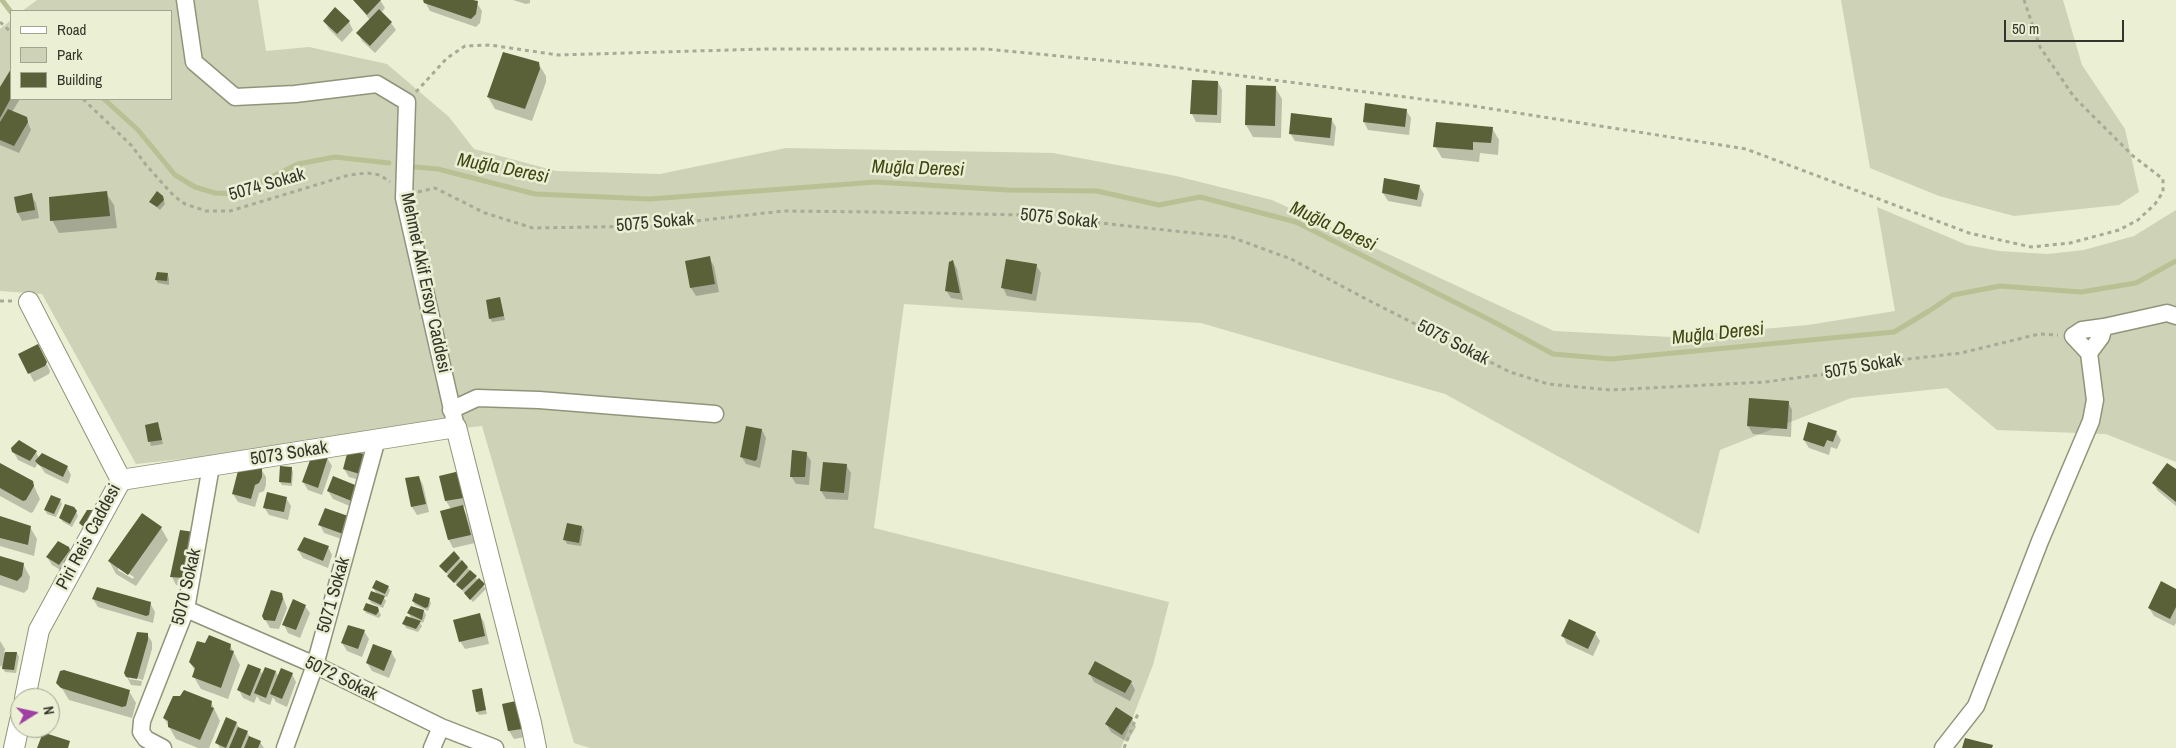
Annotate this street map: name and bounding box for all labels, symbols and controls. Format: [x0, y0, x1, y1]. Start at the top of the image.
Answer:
legend [10, 10, 172, 100]
scale bar [2006, 10, 2126, 42]
text: 50 m [2012, 18, 2039, 39]
text: Road [57, 19, 86, 40]
text: Park [57, 44, 82, 65]
text: Building [57, 69, 102, 90]
water label: Muğla Deresi [455, 149, 551, 189]
water label: Muğla Deresi [871, 156, 965, 182]
street label: 5074 Sokak [227, 164, 307, 206]
street label: Mehmet Akif Ersoy Caddesi [395, 191, 455, 375]
water label: Muğla Deresi [1286, 197, 1380, 257]
street label: 5075 Sokak [1019, 204, 1099, 234]
street label: 5075 Sokak [615, 209, 695, 237]
street label: 5075 Sokak [1413, 316, 1493, 370]
water label: Muğla Deresi [1671, 318, 1765, 350]
street label: 5075 Sokak [1823, 350, 1903, 384]
street label: 5073 Sokak [249, 437, 329, 471]
street label: Piri Reis Caddesi [52, 480, 126, 594]
street label: 5070 Sokak [168, 547, 206, 627]
street label: 5071 Sokak [313, 555, 355, 635]
street label: 5072 Sokak [301, 652, 381, 706]
north arrow [10, 688, 60, 738]
text: N [39, 705, 58, 716]

